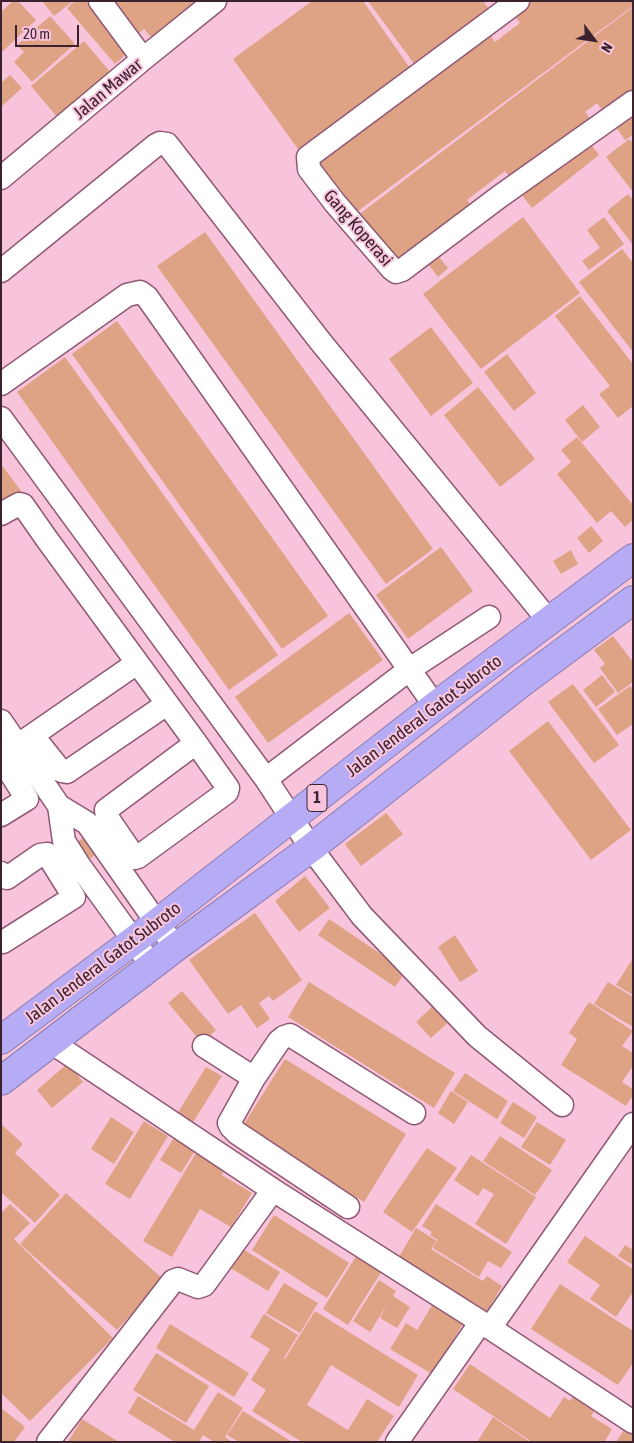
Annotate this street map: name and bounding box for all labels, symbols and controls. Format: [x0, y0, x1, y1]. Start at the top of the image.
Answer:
scale bar [18, 15, 81, 47]
north arrow [569, 15, 619, 65]
text: 20 m [23, 25, 50, 42]
text: N [598, 40, 616, 55]
street label: Jalan Mawar [69, 54, 147, 124]
street label: Gang Koperasi [319, 185, 397, 271]
street label: Jalan Jenderal Gatot Subroto [342, 650, 506, 782]
road number: 1 [307, 784, 327, 811]
street label: Jalan Jenderal Gatot Subroto [21, 897, 185, 1029]

